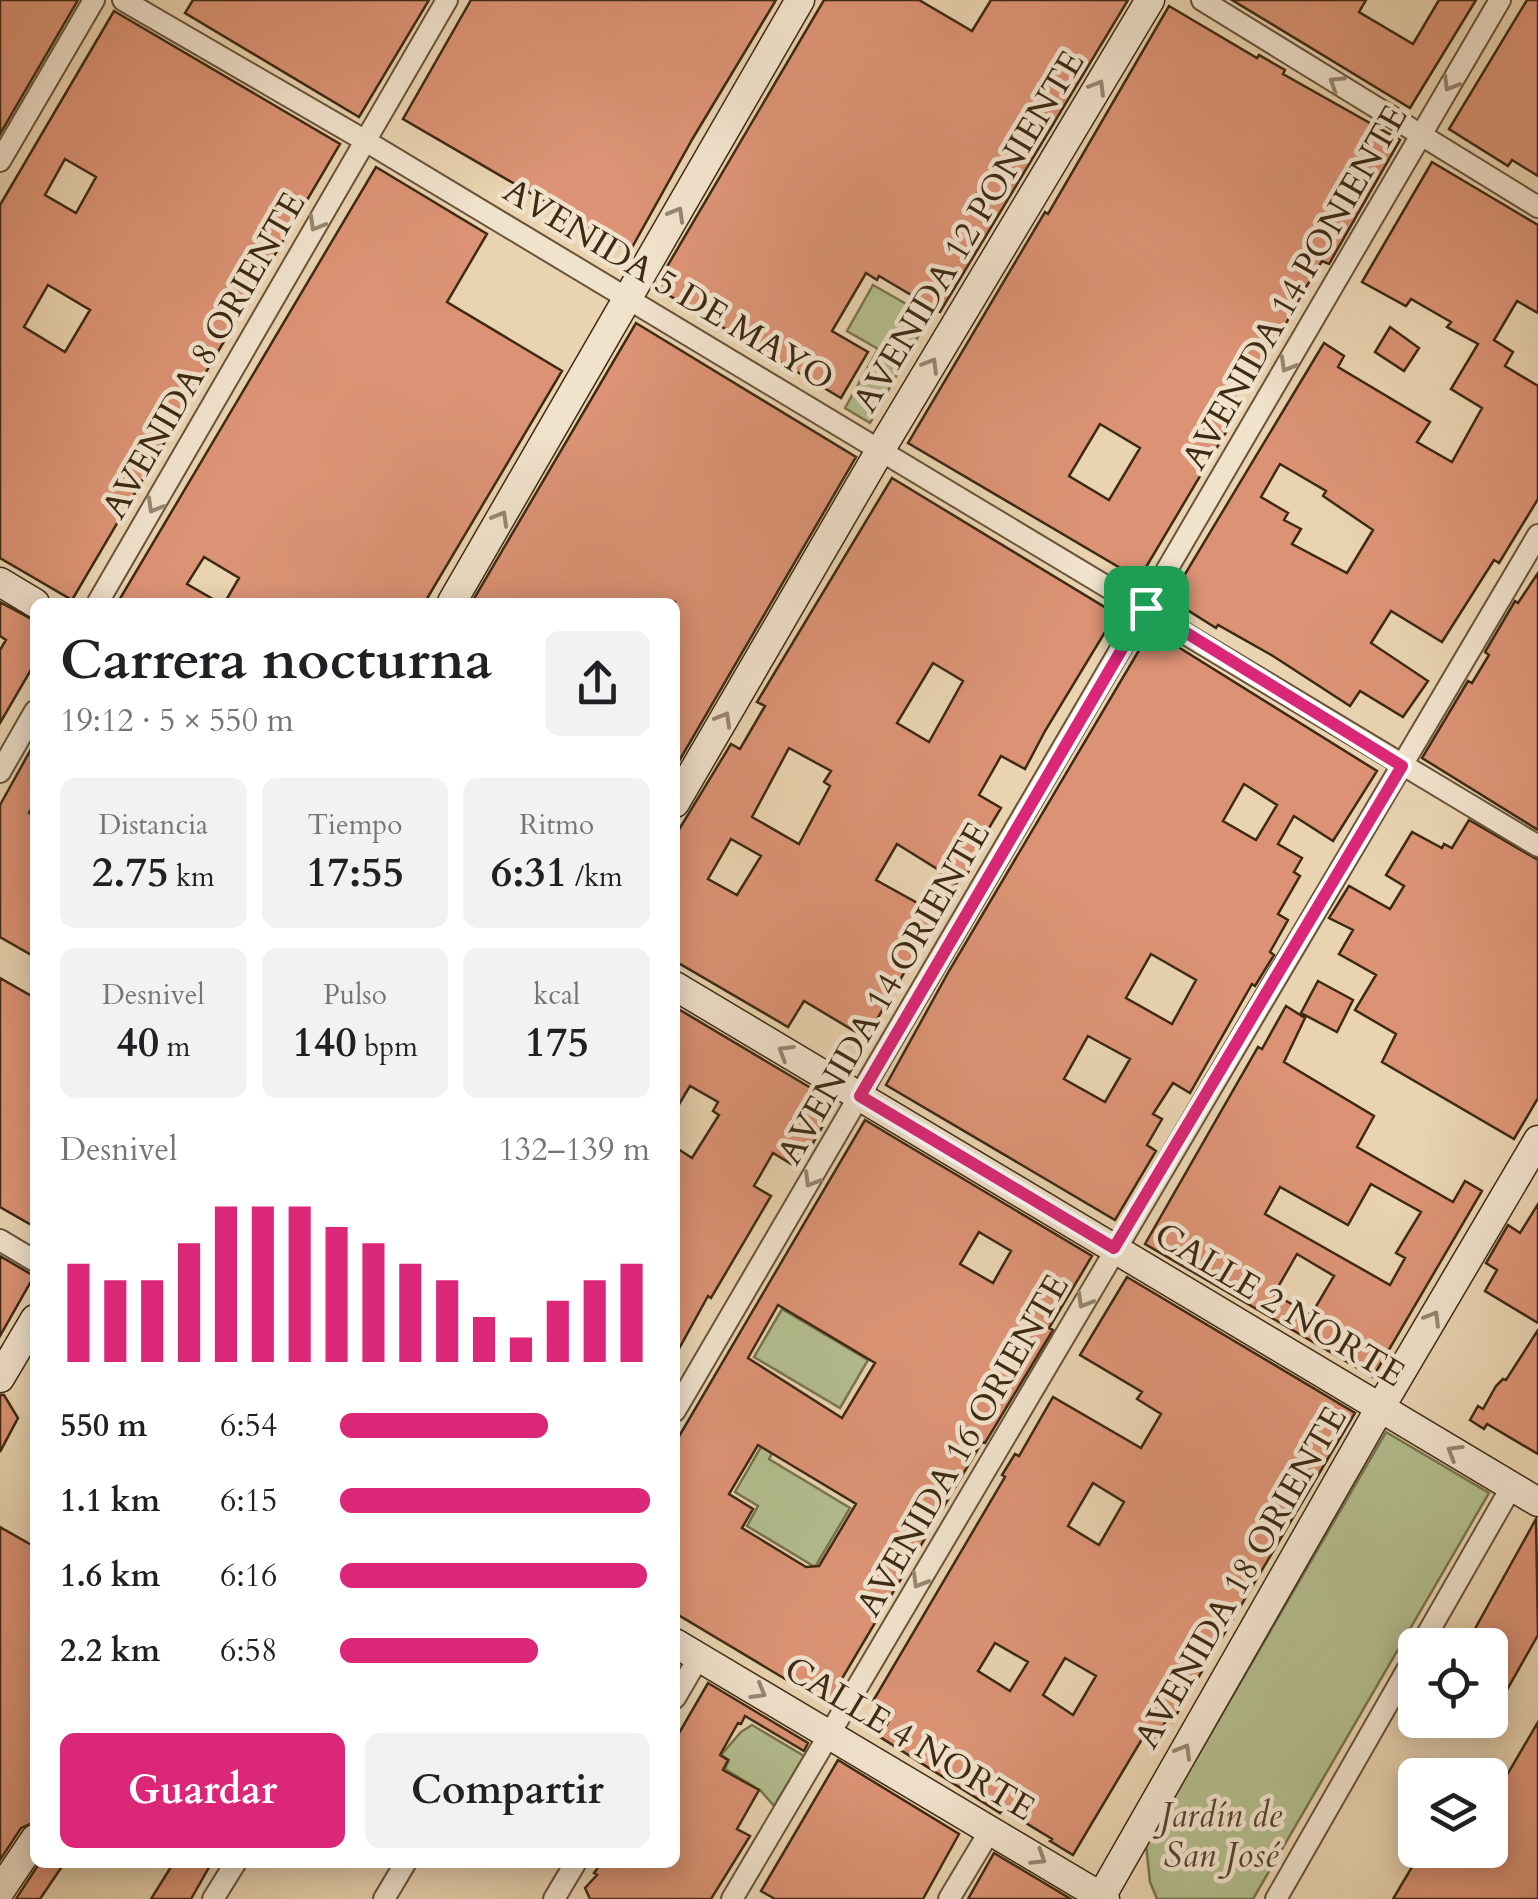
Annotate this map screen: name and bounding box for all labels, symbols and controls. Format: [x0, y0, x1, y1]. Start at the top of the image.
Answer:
street label: AVENIDA 12 PONIENTE [842, 42, 1096, 421]
one-way arrow [1443, 73, 1462, 91]
one-way arrow [1329, 76, 1347, 95]
one-way arrow [1086, 80, 1105, 98]
street label: AVENIDA 14 PONIENTE [1171, 96, 1419, 479]
street label: AVENIDA 5 DE MAYO [494, 167, 843, 403]
street label: AVENIDA 8 ORIENTE [91, 184, 317, 527]
one-way arrow [665, 207, 685, 225]
one-way arrow [308, 213, 328, 231]
one-way arrow [1279, 354, 1299, 372]
one-way arrow [919, 358, 938, 376]
one-way arrow [146, 495, 166, 513]
one-way arrow [489, 511, 508, 529]
pin [1104, 566, 1189, 651]
icon: arrive [1119, 581, 1174, 636]
text: Carrera nocturna [60, 624, 492, 698]
button: share [545, 631, 650, 736]
text: 19:12 · 5 × 550 m [60, 699, 294, 743]
one-way arrow [712, 712, 731, 730]
text: Distancia [99, 806, 208, 844]
text: Tiempo [308, 806, 402, 844]
text: Ritmo [519, 806, 594, 844]
street label: AVENIDA 14 ORIENTE [766, 814, 1001, 1173]
text: 2.75 [92, 844, 169, 901]
text: 17:55 [306, 844, 404, 901]
text: 6:31 [491, 844, 567, 901]
text: km [169, 858, 215, 896]
text: /km [567, 858, 623, 896]
text: Desnivel [102, 976, 205, 1014]
text: Pulso [323, 976, 387, 1014]
text: kcal [533, 976, 580, 1014]
text: 40 [116, 1014, 159, 1071]
text: 140 [292, 1014, 357, 1071]
text: 175 [524, 1014, 589, 1071]
text: m [159, 1028, 190, 1066]
text: bpm [357, 1028, 418, 1066]
one-way arrow [778, 1045, 796, 1064]
text: Desnivel [60, 1128, 177, 1172]
text: 132–139 m [498, 1128, 650, 1172]
one-way arrow [804, 1169, 823, 1187]
street label: CALLE 2 NORTE [1145, 1211, 1414, 1399]
street label: AVENIDA 16 ORIENTE [845, 1266, 1080, 1625]
one-way arrow [1076, 1290, 1096, 1308]
one-way arrow [1421, 1311, 1440, 1329]
street label: AVENIDA 18 ORIENTE [1123, 1398, 1358, 1757]
text: 550 m [60, 1404, 147, 1448]
text: 6:54 [220, 1404, 277, 1448]
one-way arrow [1447, 1445, 1465, 1464]
text: 1.1 km [60, 1479, 160, 1523]
text: 6:15 [220, 1479, 277, 1523]
text: 1.6 km [60, 1554, 160, 1598]
text: 6:16 [220, 1554, 277, 1598]
one-way arrow [912, 1571, 931, 1589]
map controls [1398, 1628, 1508, 1868]
button: locate [1398, 1628, 1508, 1738]
text: 2.2 km [60, 1629, 160, 1673]
text: 6:58 [220, 1629, 277, 1673]
street label: CALLE 4 NORTE [775, 1645, 1044, 1833]
one-way arrow [748, 1680, 766, 1699]
button: Guardar [60, 1733, 345, 1848]
button: Compartir [365, 1733, 650, 1848]
one-way arrow [1172, 1744, 1192, 1762]
button: layers [1398, 1758, 1508, 1868]
park label: Jardín de San José [1152, 1792, 1283, 1880]
one-way arrow [1028, 1846, 1046, 1865]

